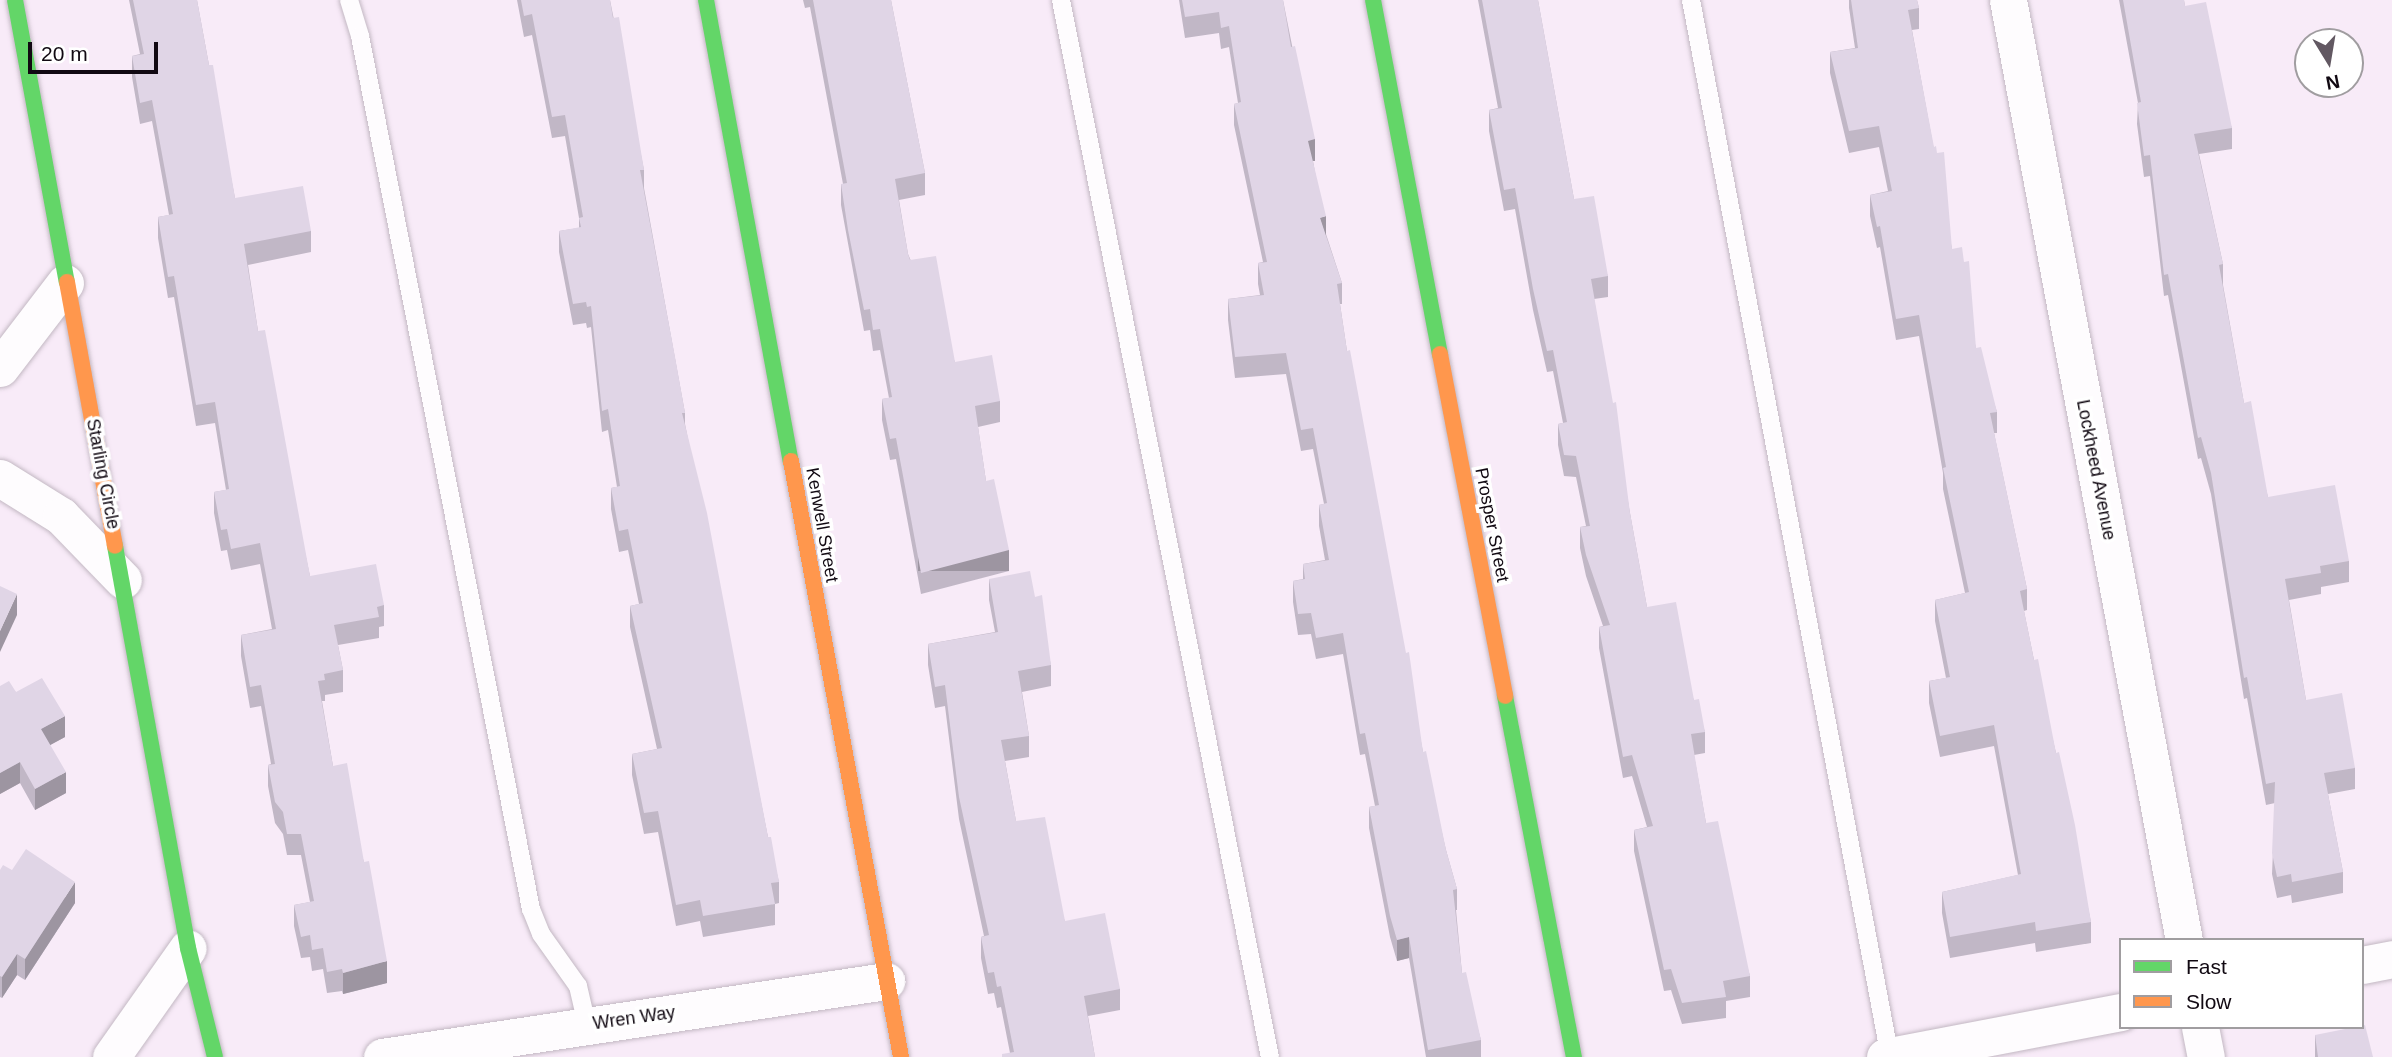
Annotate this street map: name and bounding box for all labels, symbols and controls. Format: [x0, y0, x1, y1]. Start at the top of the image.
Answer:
scale bar [32, 28, 161, 72]
north arrow [2294, 28, 2364, 98]
text: 20 m [41, 42, 88, 65]
text: N [2324, 71, 2341, 94]
street label: Lockheed Avenue [2072, 397, 2120, 543]
street label: Starling Circle [82, 417, 124, 531]
street label: Kenwell Street [801, 466, 843, 584]
street label: Prosper Street [1470, 466, 1514, 584]
legend [2119, 938, 2364, 1029]
text: Fast [2186, 955, 2227, 978]
text: Slow [2186, 990, 2232, 1013]
street label: Wren Way [591, 1002, 677, 1034]

